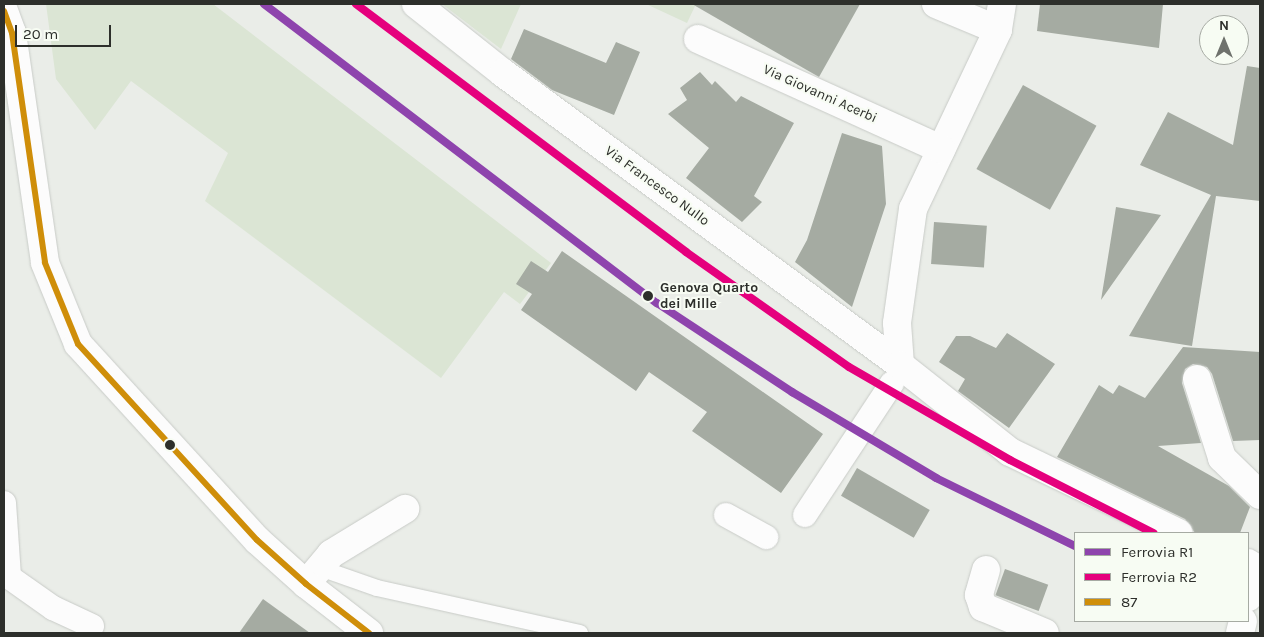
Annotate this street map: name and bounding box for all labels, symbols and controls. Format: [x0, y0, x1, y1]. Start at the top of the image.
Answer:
scale bar [18, 15, 114, 47]
north arrow [1199, 15, 1249, 65]
text: N [1219, 17, 1229, 34]
text: 20 m [23, 25, 58, 43]
street label: Via Giovanni Acerbi [760, 61, 880, 127]
street label: Via Francesco Nullo [601, 142, 713, 230]
place label: Genova Quarto dei Mille [660, 280, 758, 312]
marker: Genova Quarto dei Mille [639, 287, 657, 305]
unlabelled marker [165, 440, 175, 450]
legend [1074, 532, 1249, 622]
text: Ferrovia R1 [1121, 543, 1193, 561]
text: Ferrovia R2 [1121, 568, 1197, 586]
text: 87 [1121, 593, 1137, 611]

